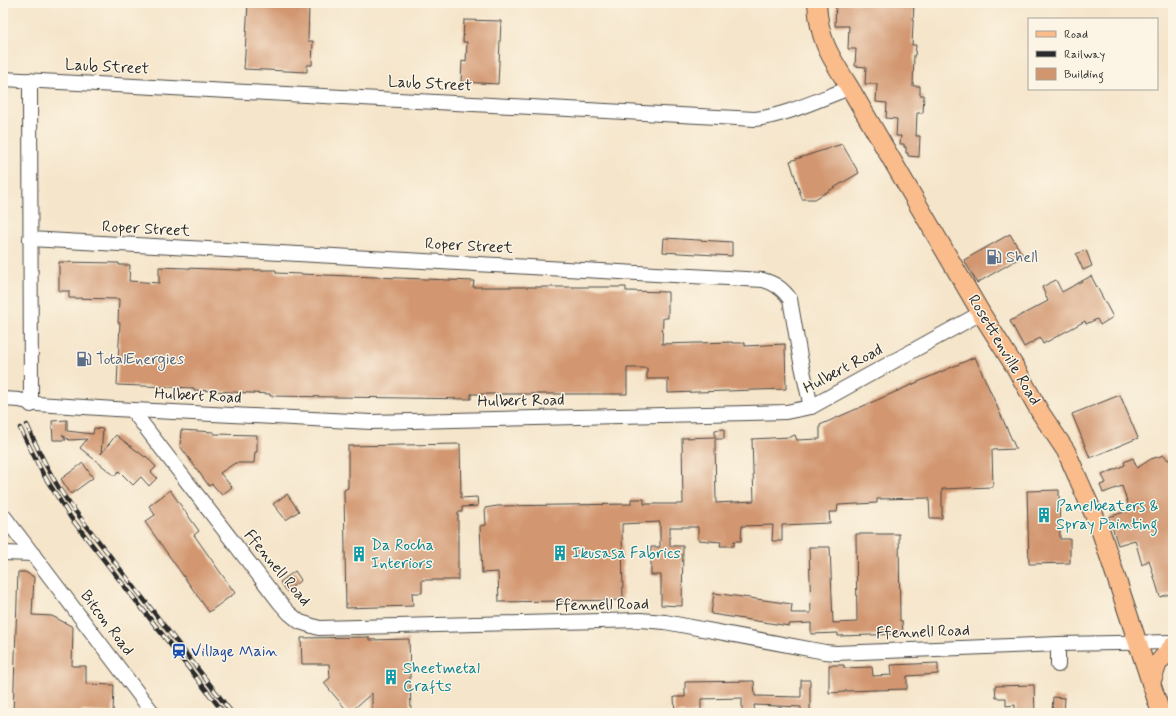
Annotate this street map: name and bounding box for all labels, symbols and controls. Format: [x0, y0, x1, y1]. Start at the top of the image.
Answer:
legend [1028, 18, 1158, 90]
text: Road [1064, 27, 1088, 43]
text: Railway [1064, 47, 1106, 63]
street label: Laub Street [64, 54, 150, 80]
text: Building [1064, 67, 1104, 84]
street label: Laub Street [387, 71, 473, 97]
street label: Roper Street [102, 216, 191, 242]
street label: Roper Street [425, 233, 514, 259]
place label: Shell [1006, 247, 1038, 268]
fuel station icon: Shell [985, 248, 1003, 266]
street label: Rosettenville Road [963, 291, 1045, 409]
street label: Hulbert Road [800, 339, 886, 399]
place label: TotalEnergies [96, 349, 184, 371]
fuel station icon: TotalEnergies [75, 350, 93, 368]
street label: Hulbert Road [154, 383, 242, 409]
street label: Hulbert Road [477, 390, 565, 412]
place label: Panelbeaters & Spray Painting [1056, 496, 1159, 536]
building icon: Panelbeaters & Spray Painting [1035, 506, 1053, 524]
street label: Ffennell Road [239, 525, 315, 611]
place label: Da Rocha Interiors [371, 535, 434, 574]
place label: Ikusasa Fabrics [572, 543, 681, 564]
building icon: Ikusasa Fabrics [551, 544, 569, 562]
building icon: Da Rocha Interiors [350, 545, 368, 563]
street label: Bitcon Road [75, 586, 139, 660]
street label: Ffennell Road [555, 594, 649, 616]
street label: Ffennell Road [876, 620, 970, 644]
place label: Village Main [191, 641, 279, 662]
station icon: Village Main [170, 642, 188, 660]
place label: Sheetmetal Crafts [403, 658, 480, 697]
building icon: Sheetmetal Crafts [382, 668, 400, 686]

